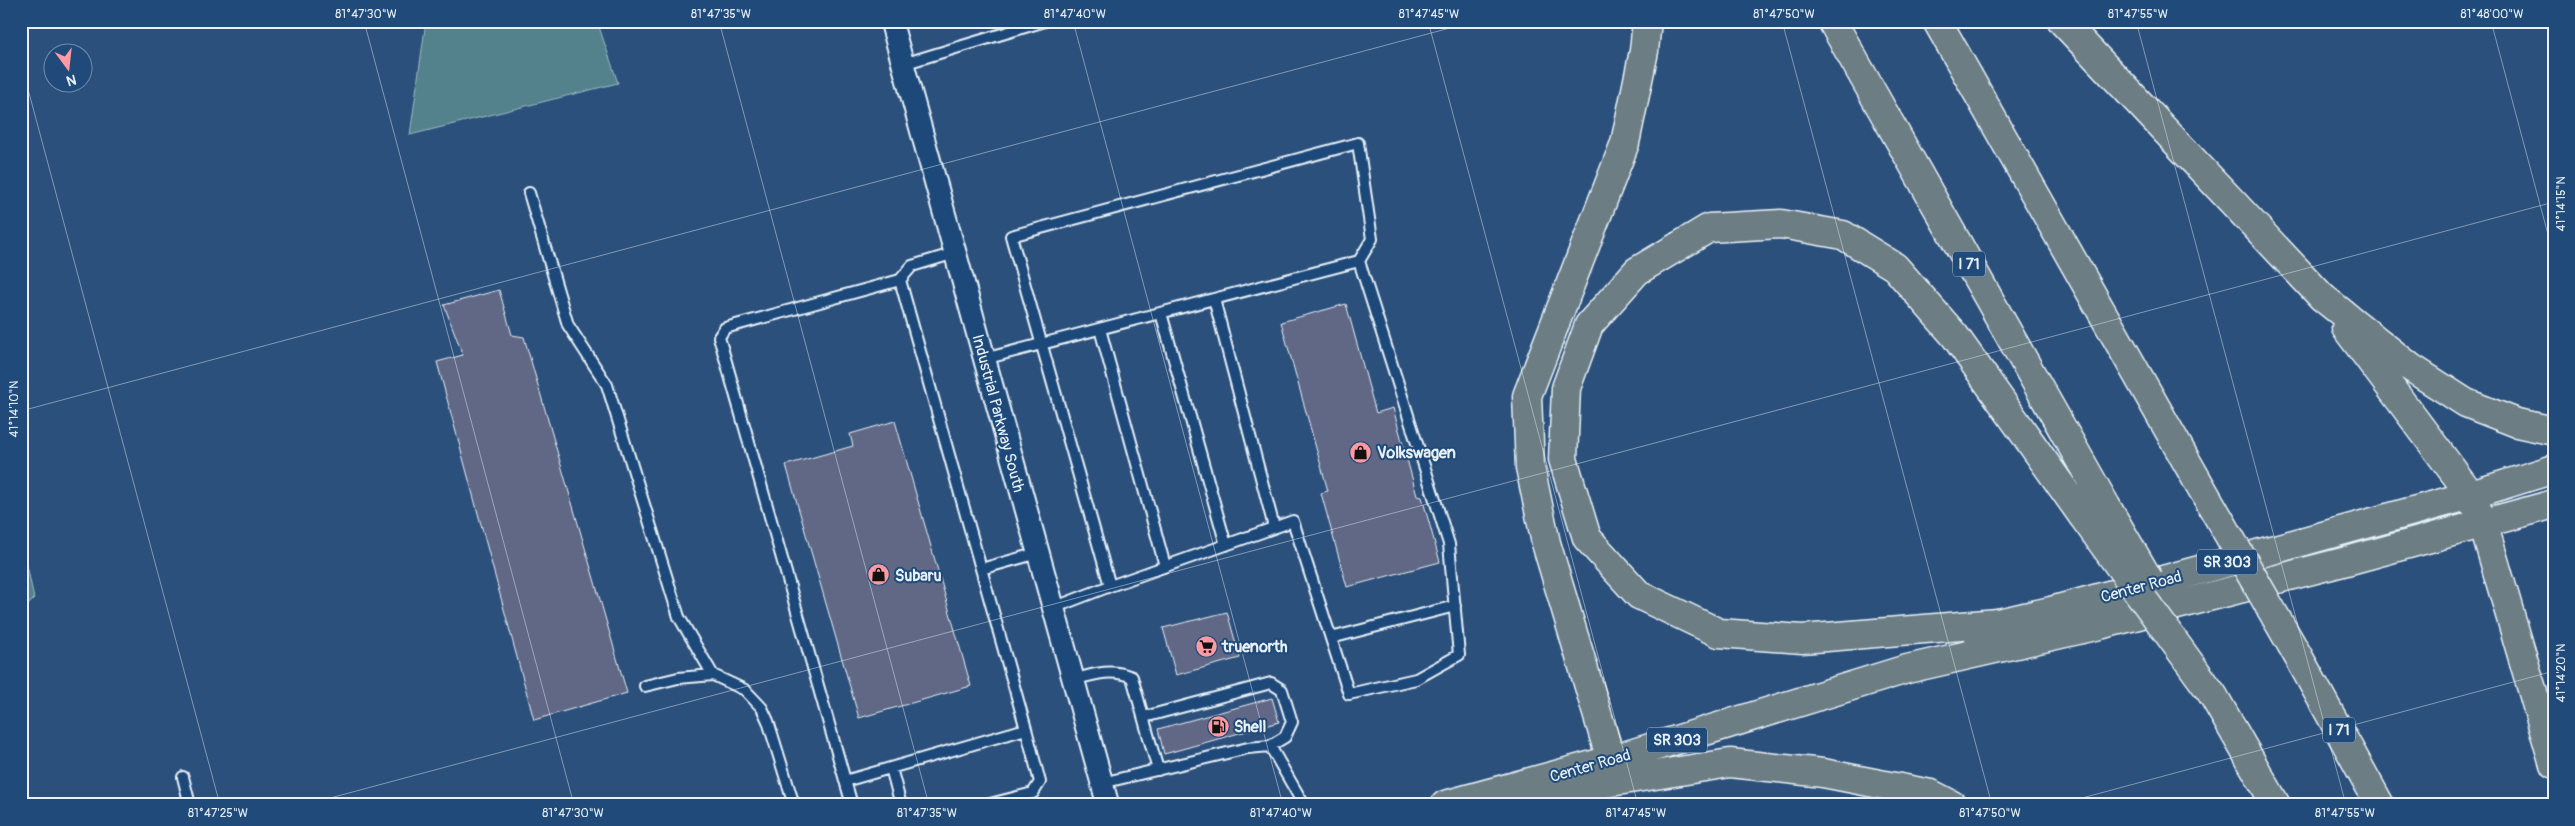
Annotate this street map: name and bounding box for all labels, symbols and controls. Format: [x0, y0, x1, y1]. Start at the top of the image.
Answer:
text: 81°47'30"W [335, 7, 397, 22]
text: 81°47'35"W [691, 7, 751, 22]
text: 81°47'40"W [1044, 7, 1106, 22]
text: 81°47'45"W [1399, 7, 1459, 22]
text: 81°47'50"W [1753, 7, 1815, 22]
text: 81°47'55"W [2108, 7, 2168, 22]
text: 81°48'00"W [2461, 7, 2523, 22]
north arrow [42, 42, 92, 92]
text: N [64, 71, 78, 90]
text: 41°14'15"N [2554, 176, 2569, 232]
road number: I 71 [1953, 252, 1985, 276]
street label: Industrial Parkway South [967, 332, 1029, 494]
text: 41°14'10"N [7, 381, 22, 437]
shop icon: Volkswagen [1349, 440, 1373, 464]
place label: Volkswagen [1377, 443, 1456, 463]
road number: SR 303 [2197, 550, 2257, 574]
shop icon: Subaru [867, 563, 891, 587]
place label: Subaru [895, 566, 941, 586]
street label: Center Road [2099, 567, 2184, 607]
supermarket icon: truenorth [1194, 634, 1218, 658]
place label: truenorth [1221, 637, 1288, 657]
text: 41°14'20"N [2554, 644, 2569, 702]
fuel station icon: Shell [1206, 714, 1230, 738]
place label: Shell [1234, 717, 1267, 737]
road number: I 71 [2323, 718, 2355, 742]
road number: SR 303 [1647, 728, 1707, 752]
street label: Center Road [1548, 745, 1633, 787]
text: 81°47'25"W [188, 806, 248, 821]
text: 81°47'30"W [542, 806, 604, 821]
text: 81°47'35"W [897, 806, 957, 821]
text: 81°47'40"W [1250, 806, 1312, 821]
text: 81°47'45"W [1606, 806, 1666, 821]
text: 81°47'50"W [1959, 806, 2021, 821]
text: 81°47'55"W [2315, 806, 2375, 821]

